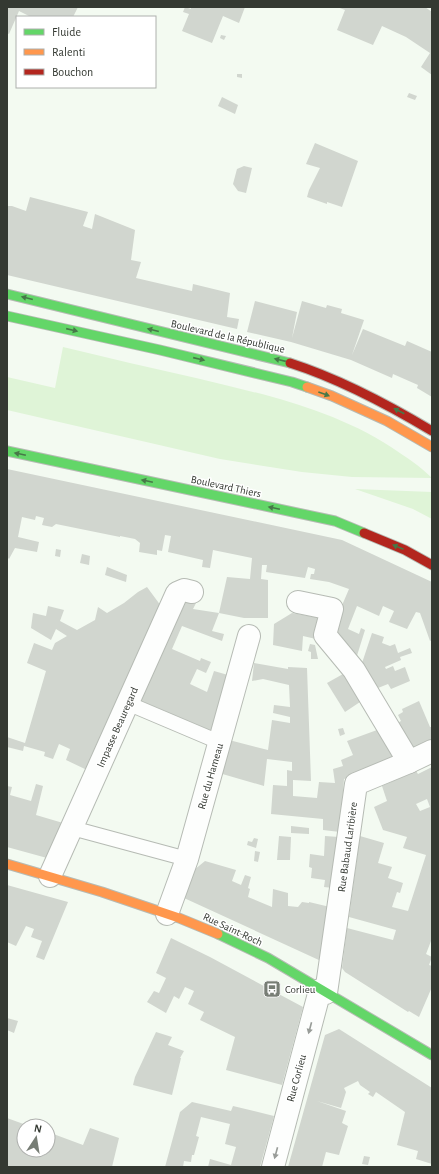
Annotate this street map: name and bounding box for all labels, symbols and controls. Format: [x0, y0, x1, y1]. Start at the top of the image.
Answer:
legend [16, 16, 156, 88]
text: Fluide [52, 26, 81, 38]
text: Ralenti [52, 46, 85, 58]
text: Bouchon [52, 66, 93, 78]
one-way arrow [21, 295, 33, 301]
street label: Boulevard de la République [170, 318, 286, 355]
one-way arrow [147, 327, 159, 333]
one-way arrow [66, 328, 79, 334]
one-way arrow [193, 356, 205, 362]
one-way arrow [273, 357, 285, 363]
one-way arrow [319, 391, 331, 397]
one-way arrow [393, 408, 404, 415]
one-way arrow [14, 451, 26, 457]
street label: Boulevard Thiers [190, 474, 262, 499]
one-way arrow [141, 478, 153, 484]
one-way arrow [268, 505, 280, 511]
one-way arrow [391, 543, 403, 549]
street label: Impasse Beauregard [95, 685, 140, 769]
street label: Rue du Hameau [196, 741, 225, 811]
street label: Rue Babaud Laribière [336, 801, 359, 893]
street label: Rue Saint-Roch [201, 911, 264, 948]
bus stop icon: Corlieu [262, 979, 282, 999]
place label: Corlieu [285, 984, 316, 995]
one-way arrow [307, 1022, 313, 1034]
street label: Rue Corlieu [285, 1053, 308, 1103]
north arrow [16, 1118, 56, 1158]
text: N [33, 1123, 43, 1135]
one-way arrow [273, 1147, 279, 1159]

